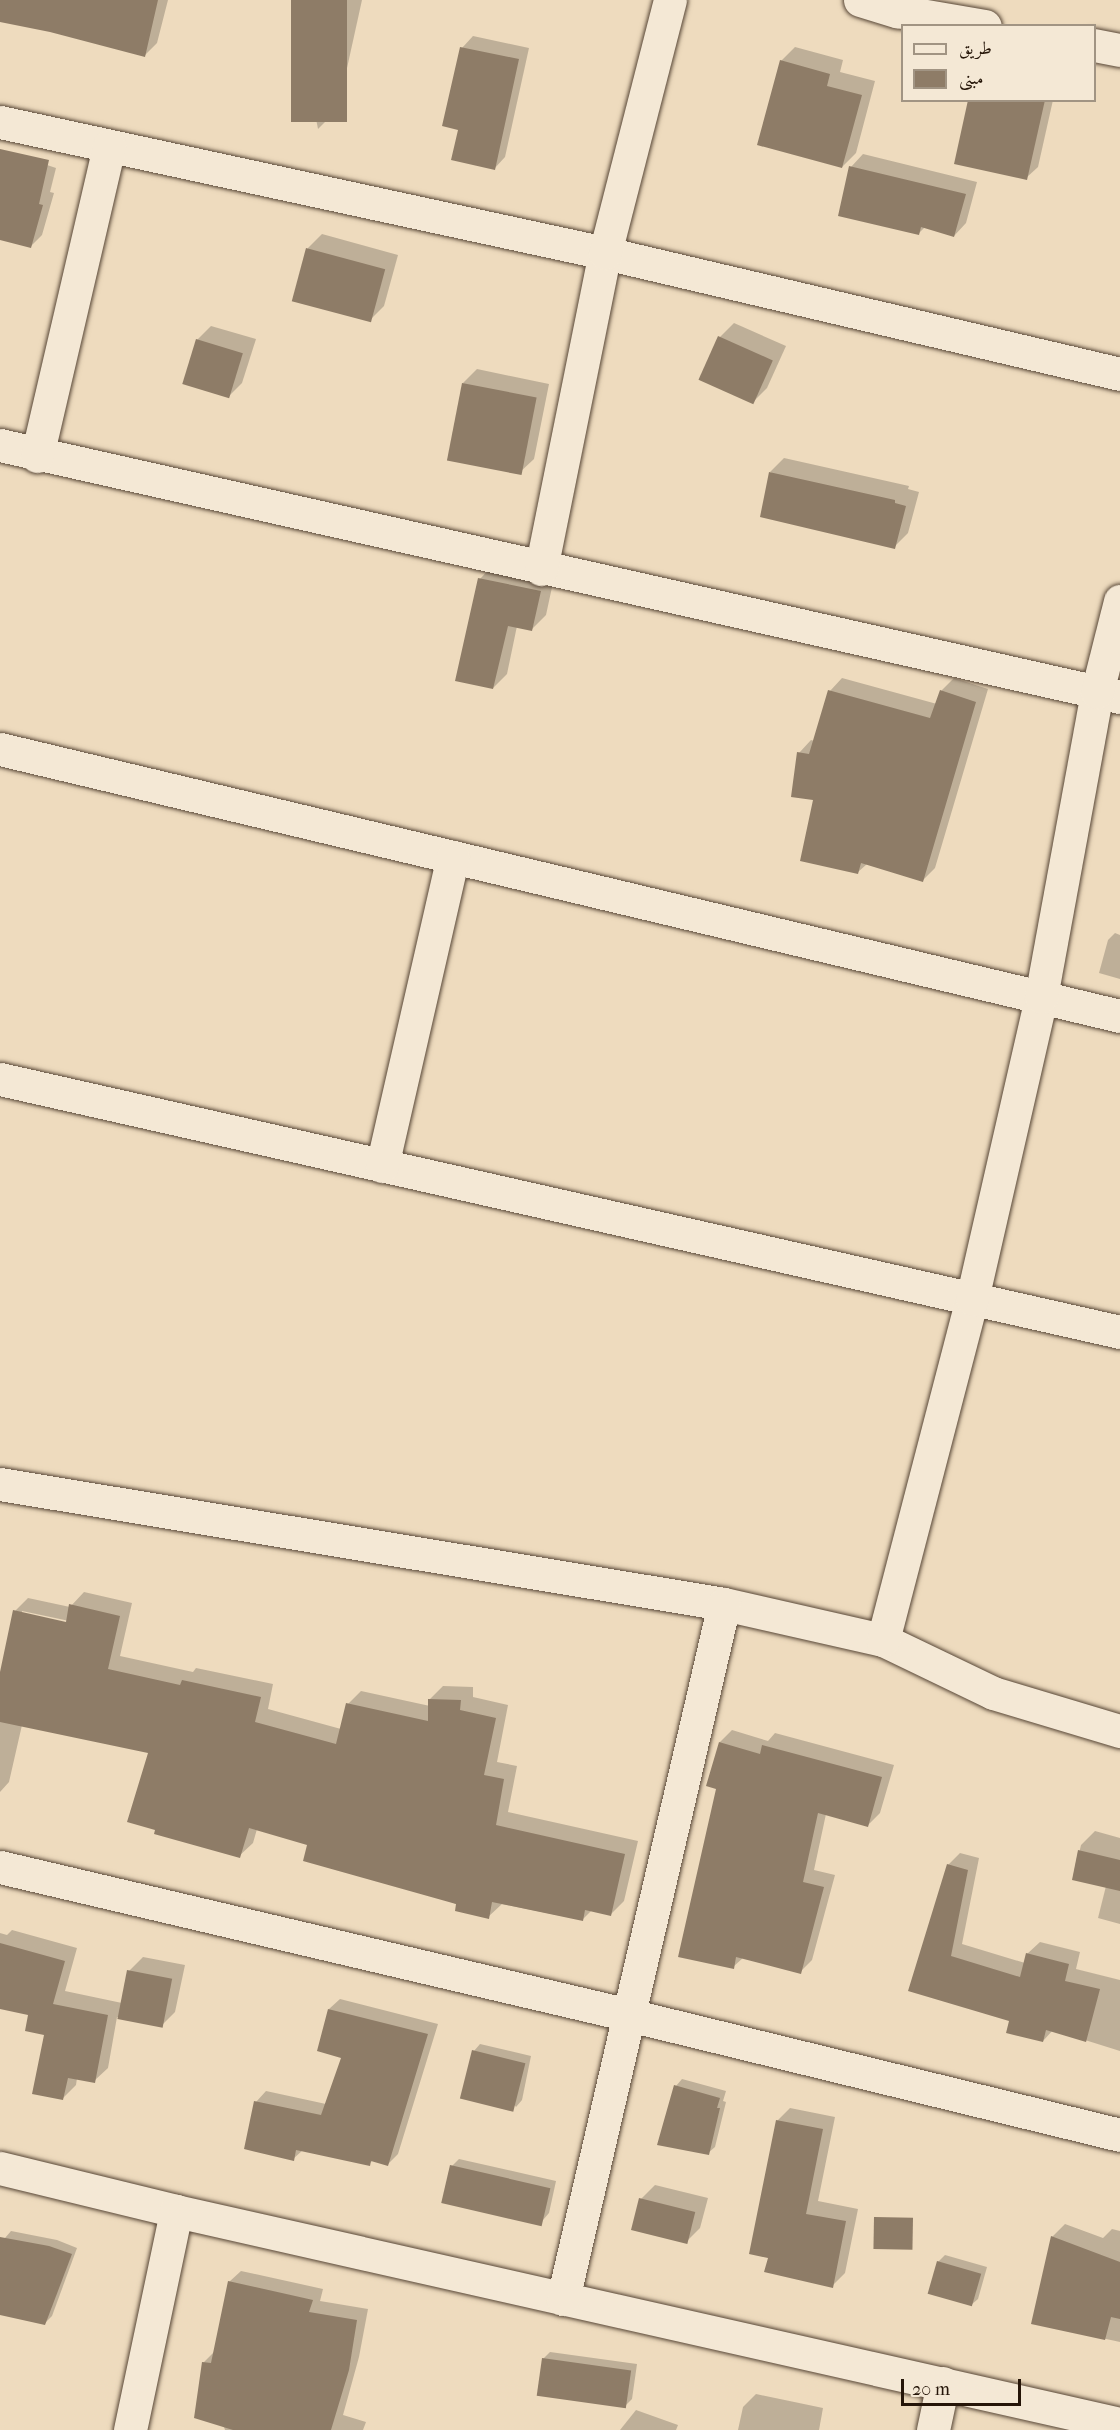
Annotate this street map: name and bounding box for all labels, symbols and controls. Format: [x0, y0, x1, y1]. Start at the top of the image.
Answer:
legend [901, 24, 1096, 102]
text: طريق [959, 38, 992, 59]
text: مبنى [959, 68, 984, 89]
scale bar [904, 2367, 1024, 2405]
text: 20 m [912, 2379, 950, 2400]

